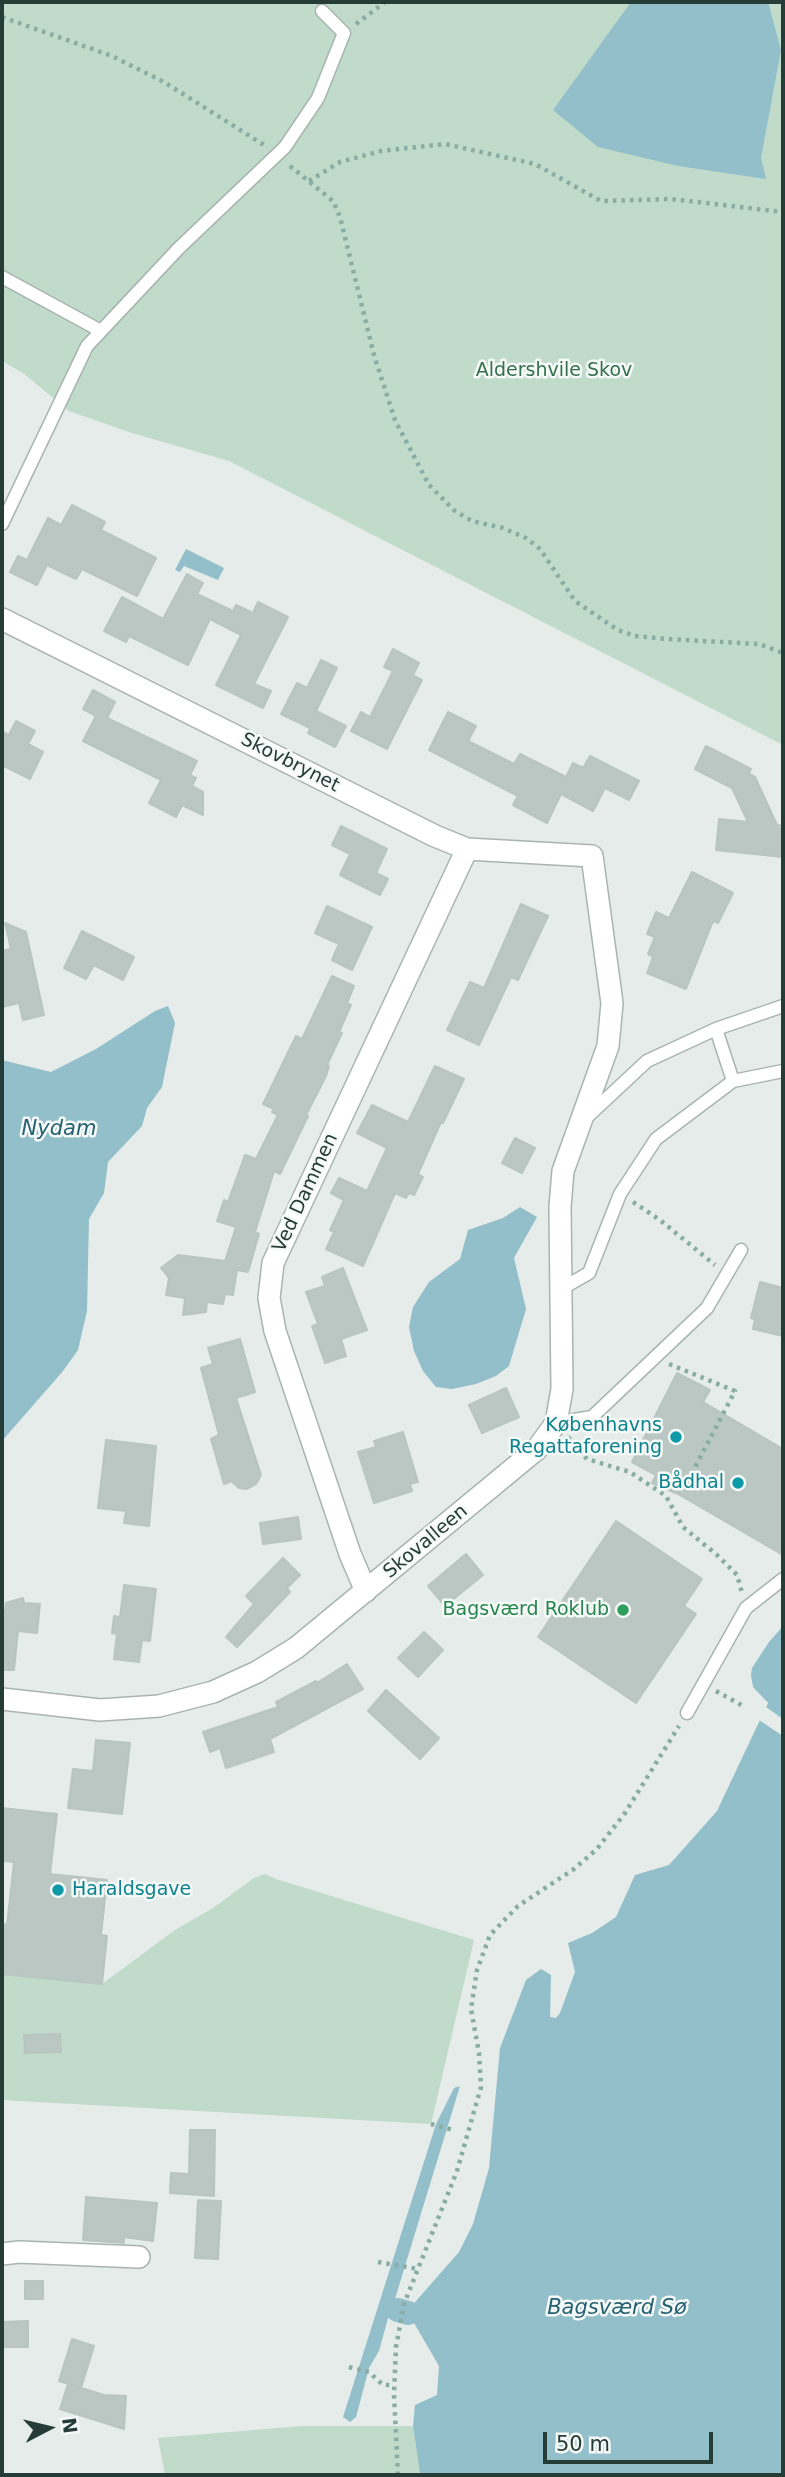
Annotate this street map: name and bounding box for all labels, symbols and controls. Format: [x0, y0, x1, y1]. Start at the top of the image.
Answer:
park label: Aldershvile Skov [476, 360, 632, 382]
street label: Skovbrynet [237, 728, 343, 798]
water label: Nydam [22, 1117, 96, 1143]
street label: Ved Dammen [269, 1130, 343, 1256]
place label: Københavns Regattaforening [509, 1415, 662, 1459]
marker: Københavns Regattaforening [668, 1429, 684, 1445]
place label: Bådhal [658, 1472, 724, 1494]
marker: Bådhal [730, 1475, 746, 1491]
street label: Skovalleen [379, 1500, 473, 1584]
place label: Bagsværd Roklub [443, 1599, 609, 1621]
marker: Bagsværd Roklub [615, 1602, 631, 1618]
place label: Haraldsgave [72, 1879, 191, 1901]
marker: Haraldsgave [50, 1882, 66, 1898]
water label: Bagsværd Sø [547, 2296, 687, 2322]
north arrow [14, 2393, 84, 2463]
text: N [58, 2416, 82, 2435]
scale bar [547, 2418, 717, 2462]
text: 50 m [556, 2432, 610, 2456]

